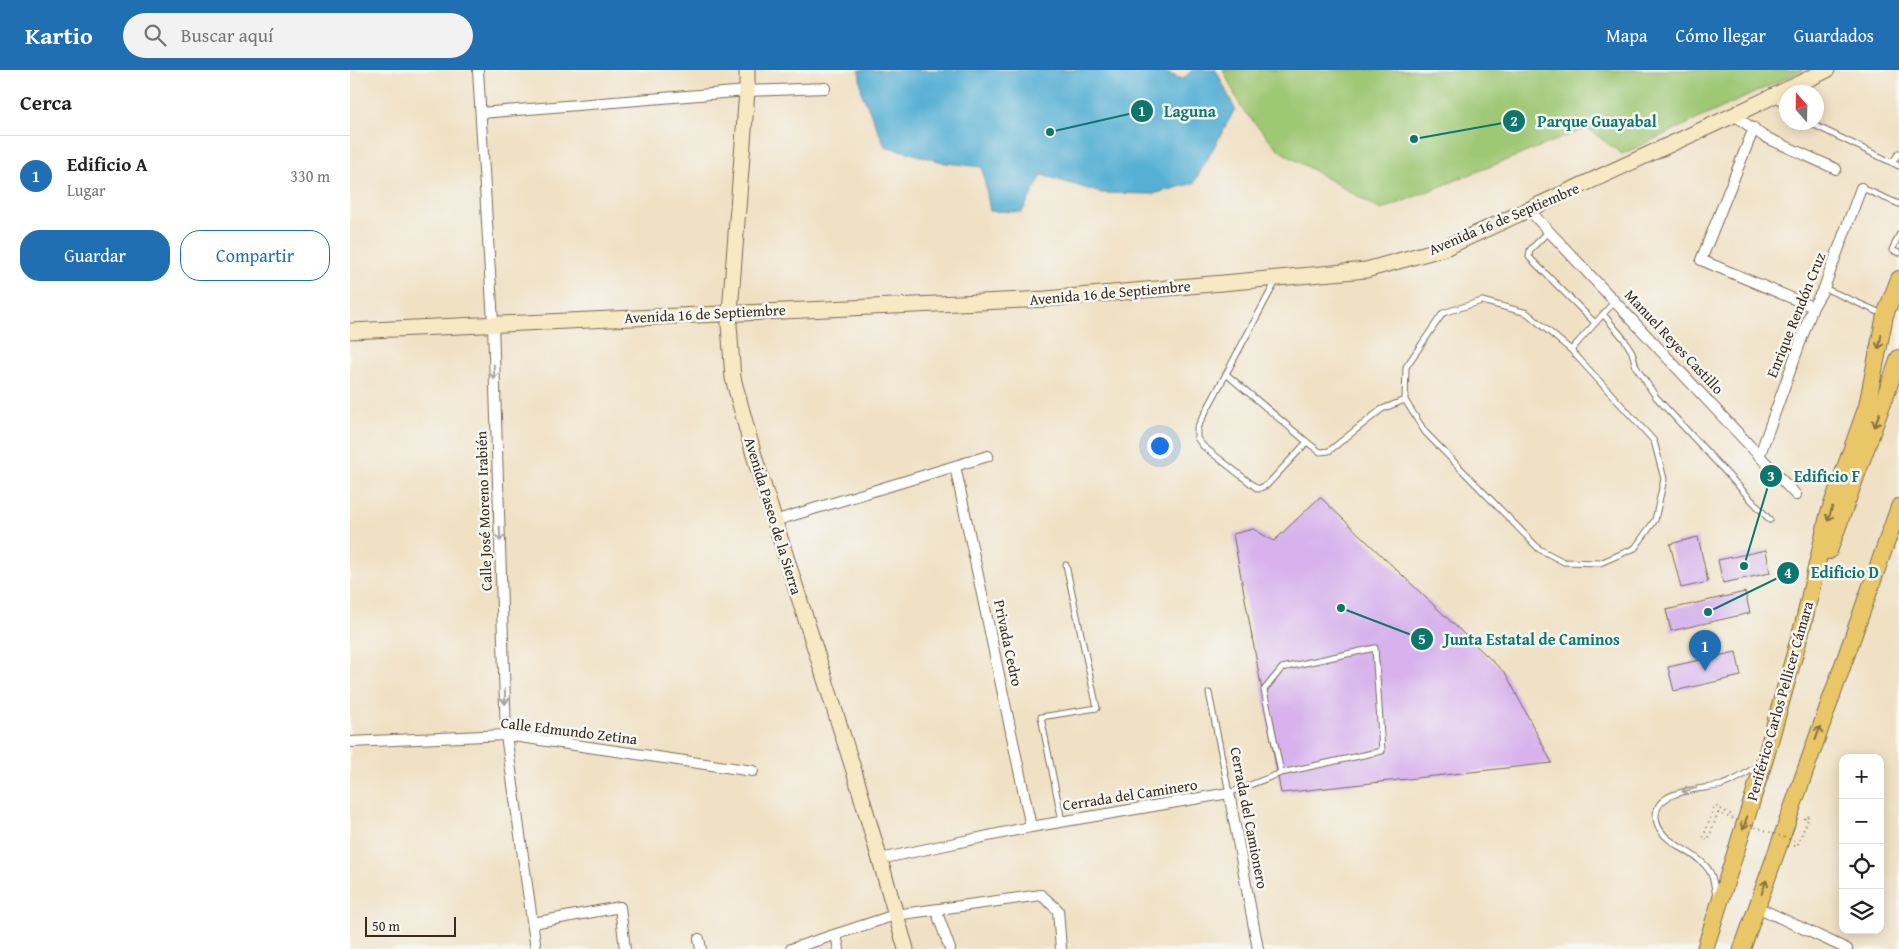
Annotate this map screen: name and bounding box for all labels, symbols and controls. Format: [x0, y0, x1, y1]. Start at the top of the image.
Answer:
search box [123, 13, 473, 58]
text: Kartio [25, 18, 93, 53]
icon: search [141, 21, 169, 49]
text: Buscar aquí [181, 21, 273, 49]
text: Mapa [1606, 22, 1648, 49]
text: Cómo llegar [1676, 22, 1766, 49]
text: Guardados [1794, 22, 1874, 49]
north arrow [1779, 85, 1824, 130]
text: Cerca [20, 87, 72, 118]
callout: Laguna [1130, 96, 1226, 127]
text: Laguna [1164, 99, 1217, 123]
text: 1 [1138, 100, 1146, 121]
callout: Parque Guayabal [1502, 106, 1666, 137]
text: Parque Guayabal [1537, 109, 1657, 133]
text: 2 [1510, 110, 1518, 131]
text: Edificio A [67, 150, 148, 178]
text: 1 [32, 164, 40, 188]
text: 330 m [290, 164, 330, 188]
street label: Avenida 16 de Septiembre [1425, 177, 1582, 260]
text: Lugar [67, 178, 106, 202]
button: Guardar [20, 230, 170, 281]
button: Compartir [180, 230, 330, 281]
street label: Enrique Rendón Cruz [1761, 249, 1830, 381]
street label: Avenida 16 de Septiembre [1029, 275, 1191, 310]
street label: Manuel Reyes Castillo [1620, 285, 1729, 399]
street label: Avenida 16 de Septiembre [624, 299, 786, 328]
one-way arrow [1874, 334, 1884, 350]
one-way arrow [490, 364, 499, 380]
one-way arrow [1872, 412, 1881, 428]
street label: Calle José Moreno Irabién [470, 430, 497, 591]
your location [1147, 433, 1173, 459]
street label: Avenida Paseo de la Sierra [740, 435, 807, 597]
callout: Edificio F [1759, 461, 1870, 492]
text: Edificio F [1794, 464, 1860, 488]
text: 3 [1767, 465, 1775, 486]
one-way arrow [1824, 506, 1834, 522]
one-way arrow [495, 526, 504, 542]
callout: Edificio D [1776, 557, 1889, 588]
text: Edificio D [1811, 560, 1879, 584]
text: 4 [1784, 562, 1792, 583]
street label: Privada Cedro [989, 598, 1028, 688]
street label: Periférico Carlos Pellicer Cámara [1741, 599, 1818, 803]
callout: Junta Estatal de Caminos [1410, 624, 1630, 655]
text: Junta Estatal de Caminos [1441, 627, 1620, 651]
text: 5 [1418, 628, 1426, 649]
pin: 1 [1689, 630, 1721, 671]
one-way arrow [500, 689, 509, 705]
street label: Calle Edmundo Zetina [500, 712, 639, 749]
one-way arrow [1814, 726, 1823, 742]
street label: Cerrada del Camionero [1225, 745, 1274, 891]
map controls [1839, 754, 1884, 934]
button: + [1839, 754, 1884, 799]
street label: Cerrada del Caminero [1061, 773, 1199, 816]
one-way arrow [1682, 786, 1698, 795]
button: − [1839, 799, 1884, 844]
one-way arrow [1740, 815, 1749, 830]
button: locate [1839, 844, 1884, 889]
one-way arrow [1760, 879, 1770, 895]
button: layers [1839, 889, 1884, 934]
scale bar [365, 914, 456, 937]
text: 50 m [372, 916, 400, 936]

